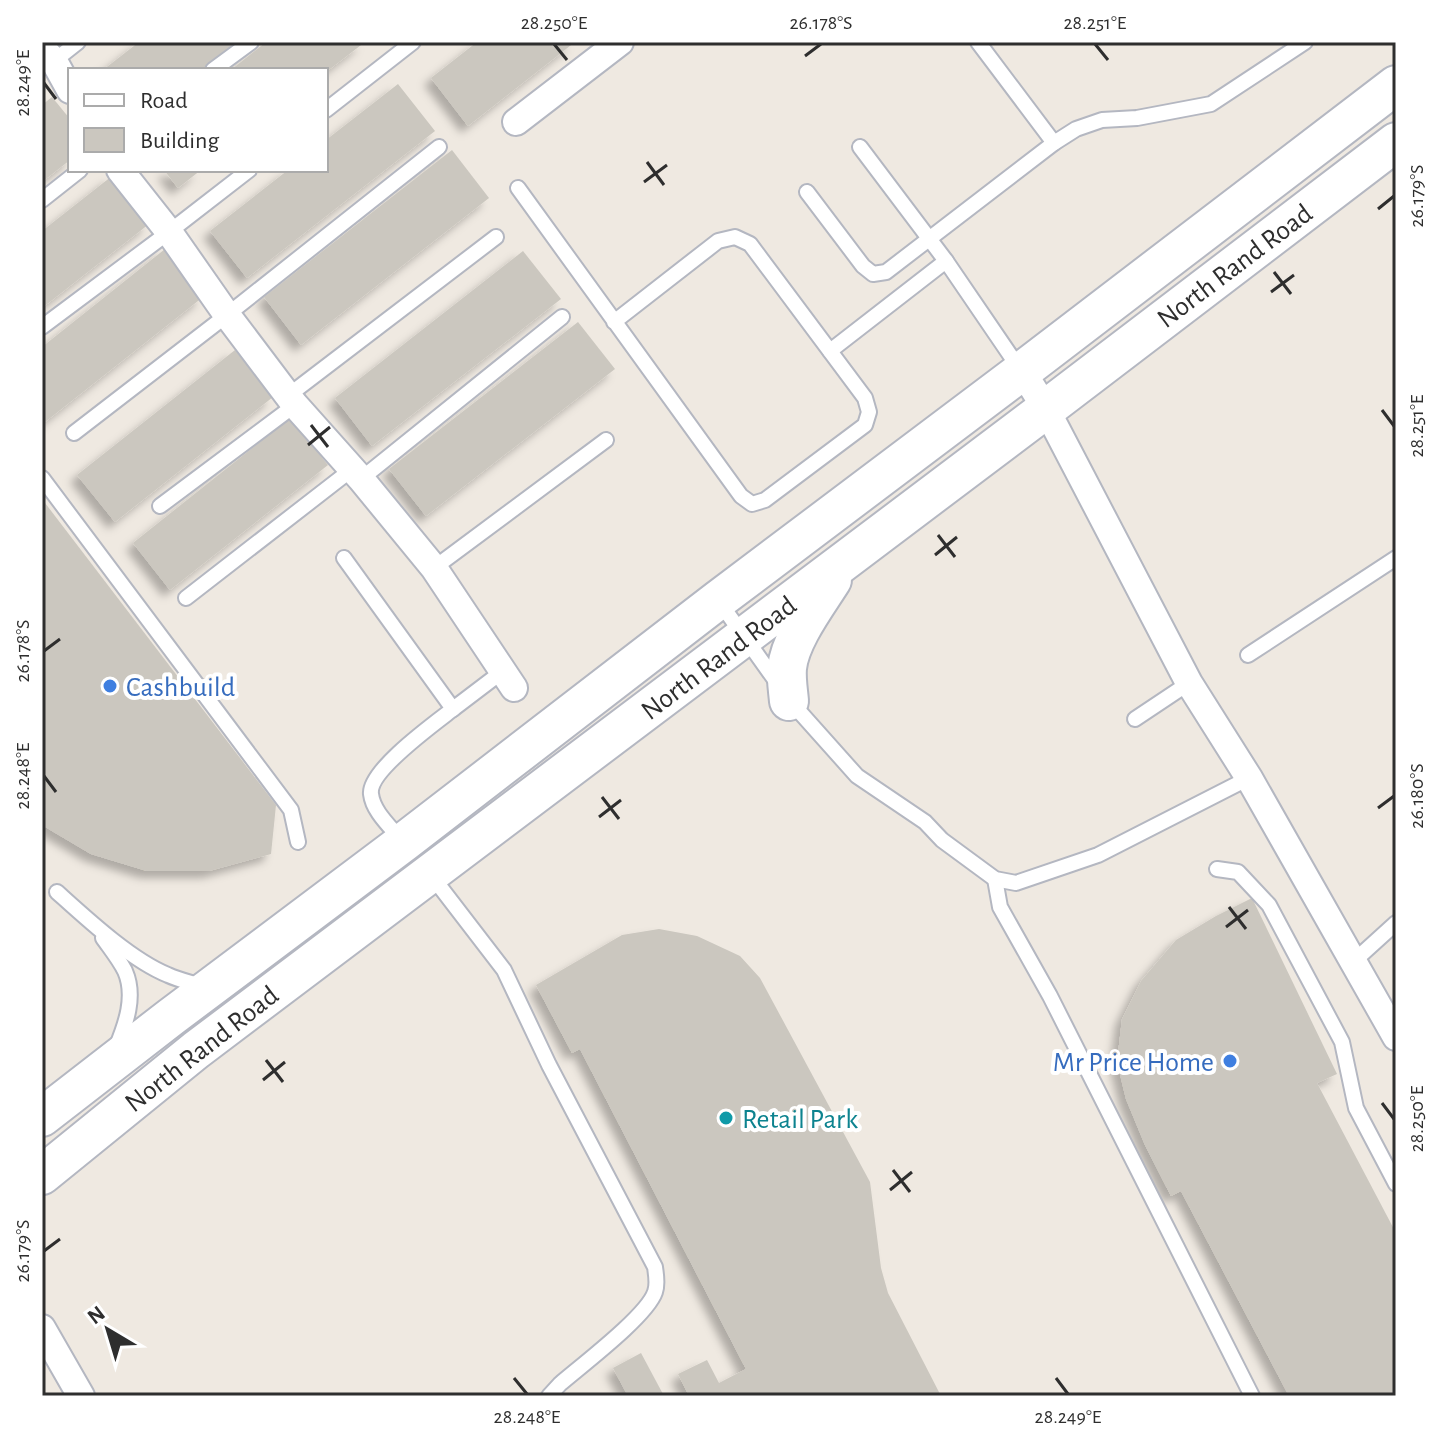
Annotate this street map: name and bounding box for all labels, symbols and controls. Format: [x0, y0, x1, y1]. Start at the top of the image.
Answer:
text: 28.250°E [521, 13, 588, 33]
text: 26.178°S [789, 13, 853, 33]
text: 28.251°E [1064, 13, 1127, 33]
text: 28.249°E [13, 49, 33, 116]
legend [68, 68, 328, 172]
text: Road [140, 89, 188, 113]
text: Building [140, 129, 219, 153]
text: 26.179°S [1407, 165, 1427, 228]
street label: North Rand Road [1152, 199, 1318, 334]
text: 28.251°E [1407, 394, 1427, 458]
street label: North Rand Road [636, 591, 802, 726]
text: 26.178°S [13, 619, 33, 683]
place label: Cashbuild [126, 674, 235, 702]
marker: Cashbuild [101, 677, 119, 695]
text: 28.248°E [13, 742, 33, 809]
text: 26.180°S [1407, 763, 1427, 829]
street label: North Rand Road [120, 981, 284, 1118]
place label: Mr Price Home [1053, 1049, 1214, 1077]
marker: Mr Price Home [1221, 1052, 1239, 1070]
text: 28.250°E [1407, 1085, 1427, 1152]
place label: Retail Park [742, 1106, 858, 1134]
marker: Retail Park [717, 1109, 735, 1127]
text: 26.179°S [13, 1220, 33, 1283]
north arrow [68, 1290, 148, 1370]
text: N [84, 1302, 109, 1328]
text: 28.248°E [494, 1407, 561, 1427]
text: 28.249°E [1035, 1407, 1102, 1427]

